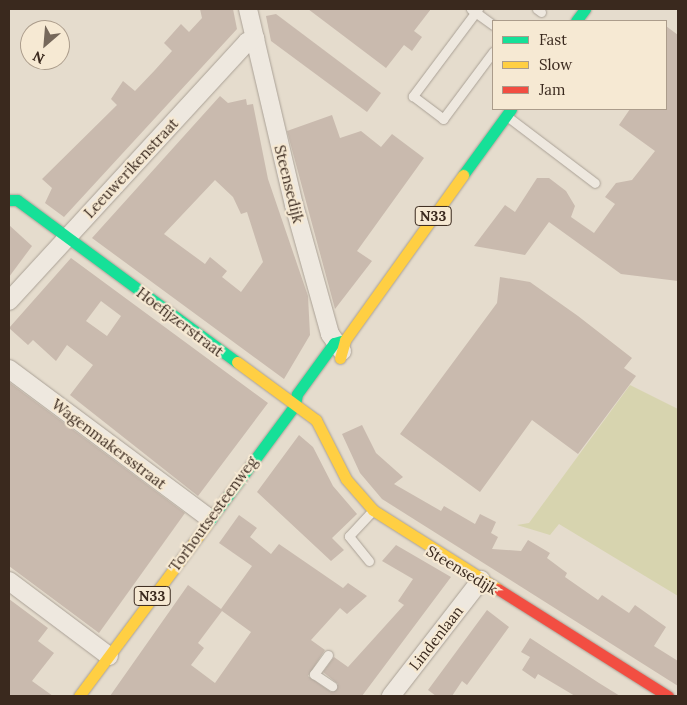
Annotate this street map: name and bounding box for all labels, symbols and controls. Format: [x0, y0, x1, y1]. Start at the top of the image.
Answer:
north arrow [20, 20, 70, 70]
legend [492, 20, 667, 110]
text: Fast [539, 30, 567, 49]
text: N [30, 47, 48, 68]
text: Slow [539, 55, 572, 74]
text: Jam [539, 80, 566, 99]
street label: Leeuwerikenstraat [80, 114, 182, 222]
street label: Steensedijk [271, 143, 307, 225]
road number: N33 [414, 205, 452, 228]
street label: Hoefijzerstraat [133, 284, 227, 360]
street label: Wagenmakersstraat [48, 395, 170, 493]
street label: Torhoutsesteenweg [165, 453, 261, 575]
street label: Steensedijk [423, 542, 501, 598]
road number: N33 [133, 584, 171, 608]
street label: Lindenlaan [405, 602, 467, 674]

